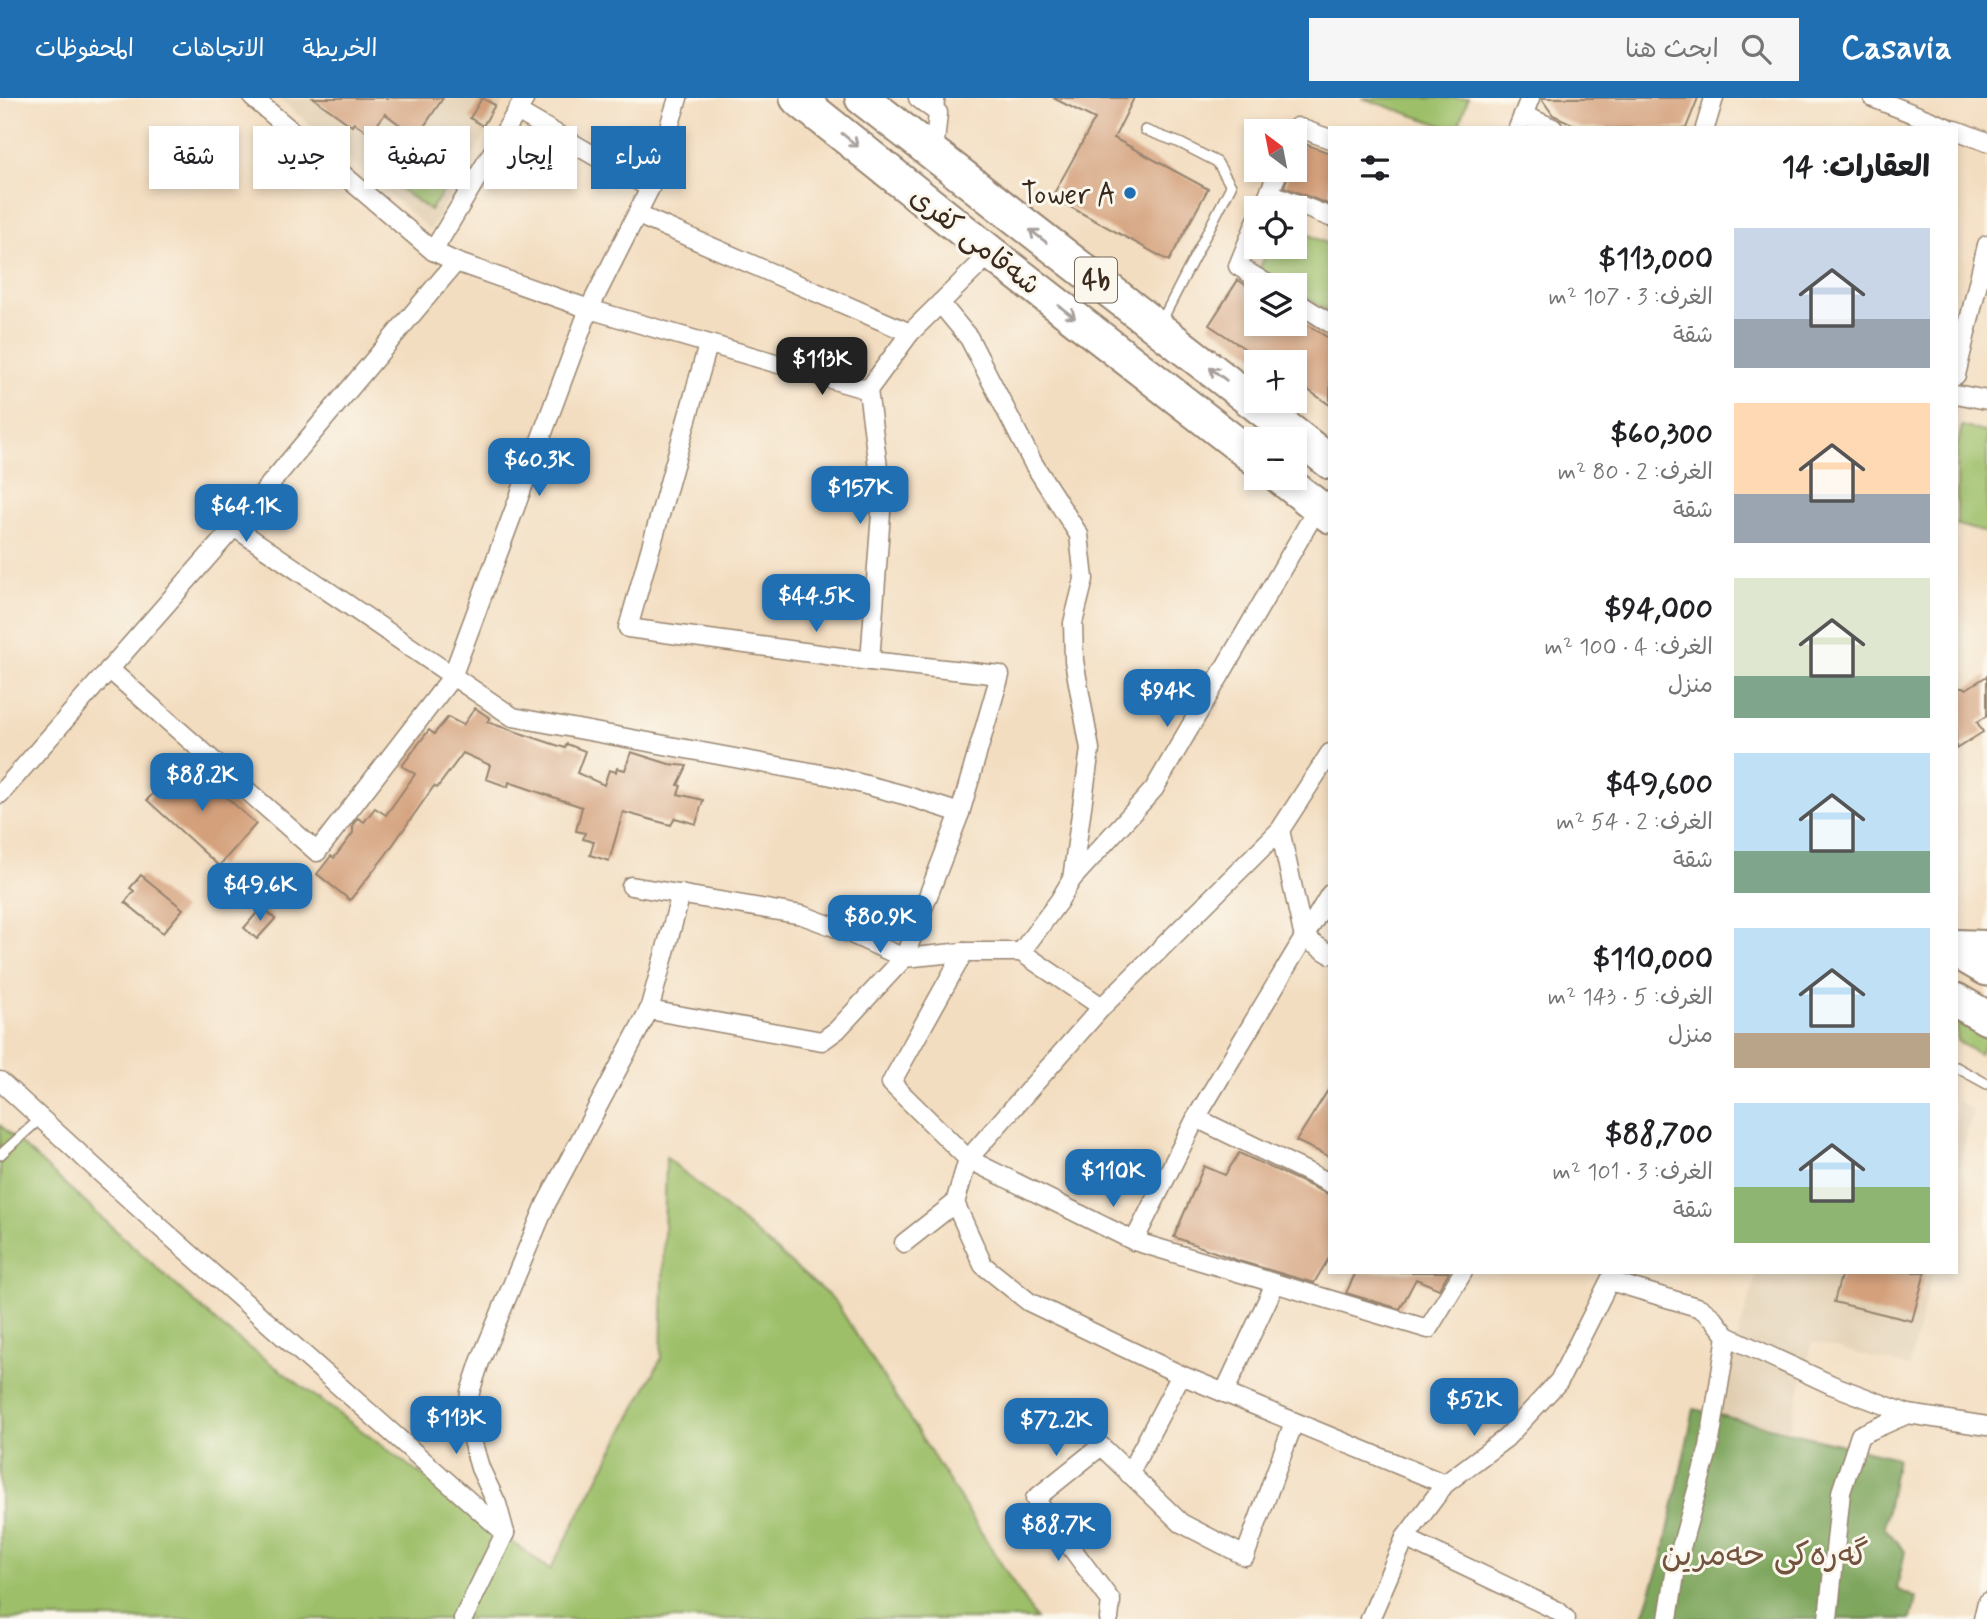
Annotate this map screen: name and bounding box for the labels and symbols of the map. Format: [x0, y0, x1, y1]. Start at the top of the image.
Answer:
north arrow [1244, 119, 1307, 182]
one-way arrow [841, 132, 859, 148]
place label: Tower A [1021, 177, 1116, 214]
street label: شەقامی کفری [902, 179, 1047, 305]
marker: Tower A [1122, 185, 1138, 201]
one-way arrow [1029, 228, 1047, 243]
road number: 4b [1075, 258, 1117, 302]
one-way arrow [1057, 304, 1076, 319]
pin: $113K [773, 338, 871, 397]
one-way arrow [1210, 367, 1228, 382]
pin: $60.3K [482, 438, 596, 498]
pin: $157K [811, 466, 909, 526]
pin: $64.1K [189, 484, 303, 544]
pin: $44.5K [759, 574, 873, 634]
pin: $94K [1126, 670, 1208, 729]
pin: $88.2K [145, 754, 259, 813]
pin: $49.6K [203, 864, 317, 923]
pin: $80.9K [823, 896, 937, 955]
pin: $110K [1064, 1150, 1162, 1209]
pin: $52K [1433, 1378, 1515, 1438]
pin: $113K [407, 1396, 505, 1456]
pin: $72.2K [999, 1398, 1113, 1458]
pin: $88.7K [1001, 1504, 1115, 1563]
district label: گەرەکی حەمرین [1661, 1535, 1869, 1577]

